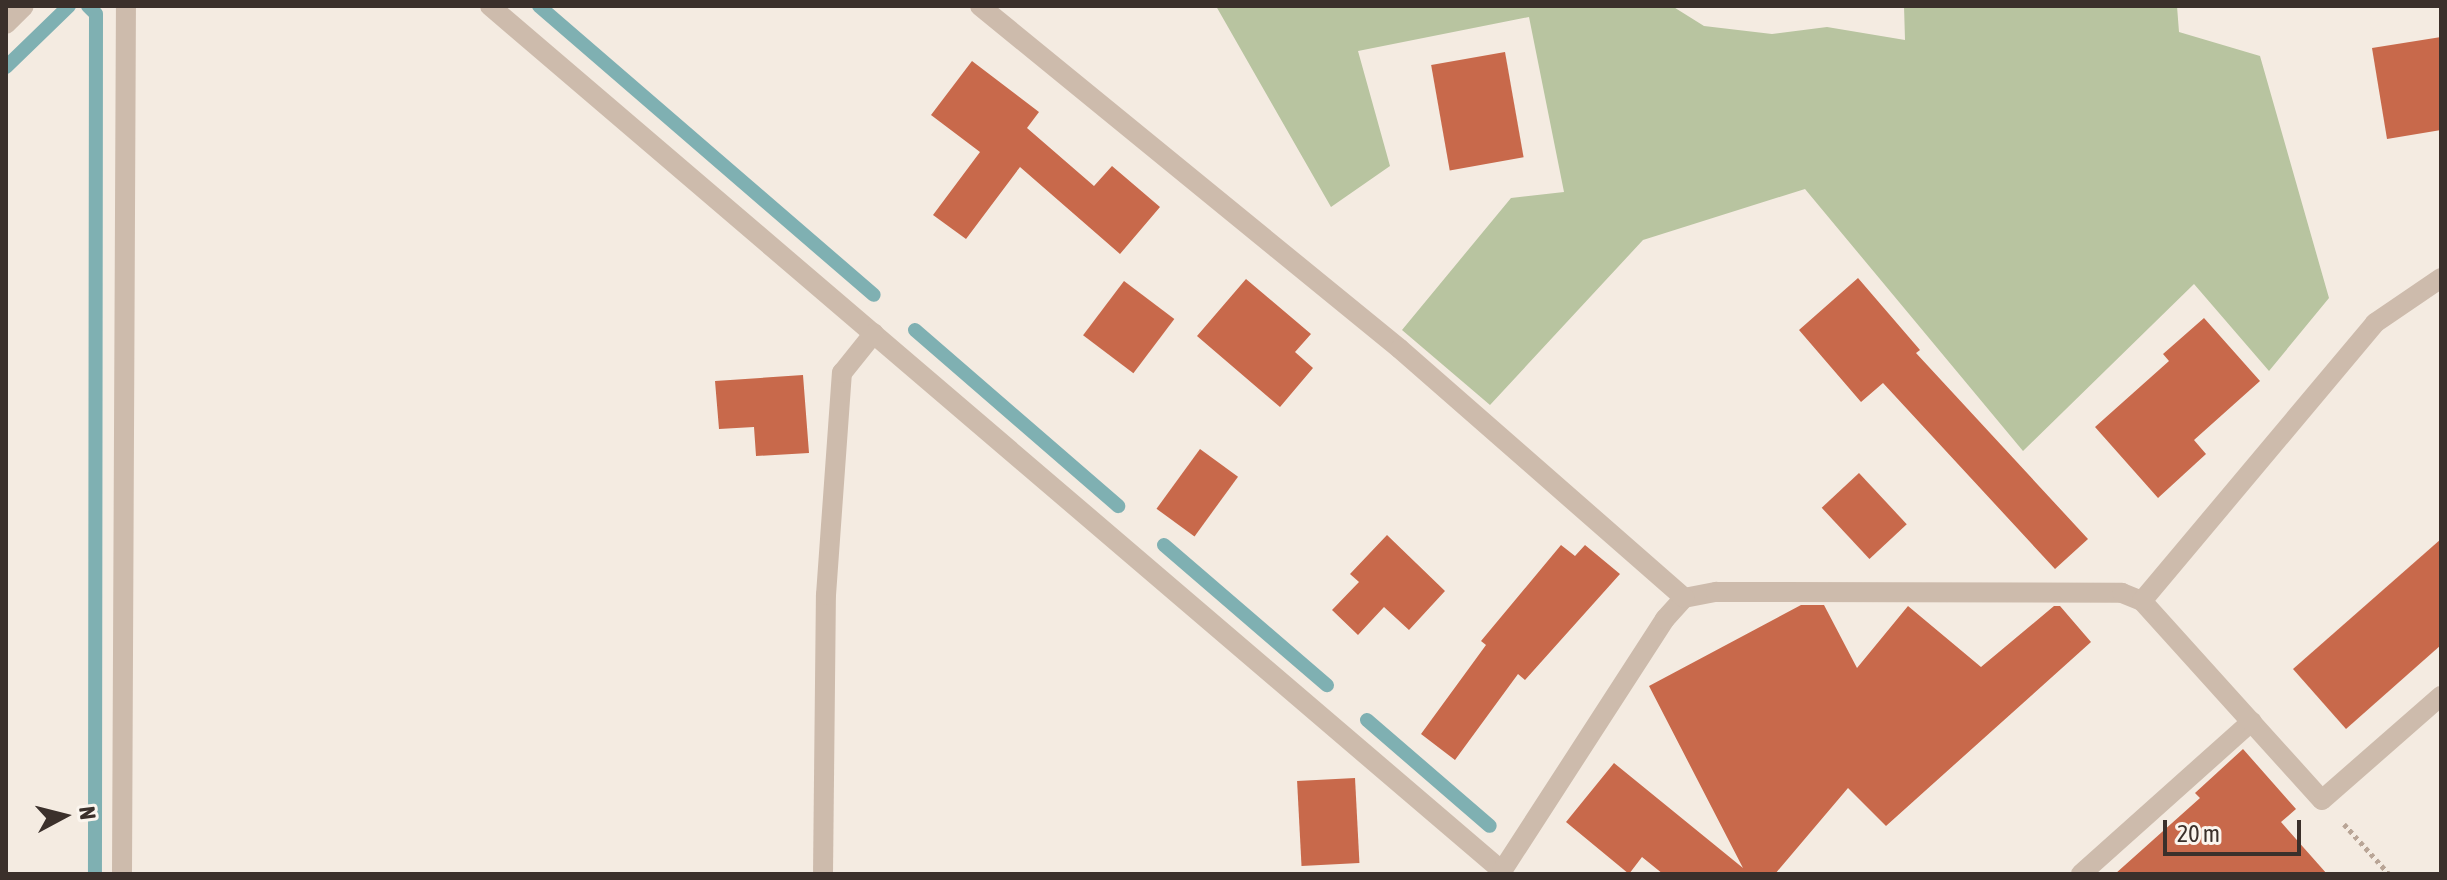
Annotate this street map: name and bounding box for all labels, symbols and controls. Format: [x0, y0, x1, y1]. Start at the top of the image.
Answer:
north arrow [24, 776, 104, 856]
scale bar [2167, 804, 2305, 854]
text: N [74, 805, 102, 821]
text: 20 m [2177, 820, 2220, 847]

